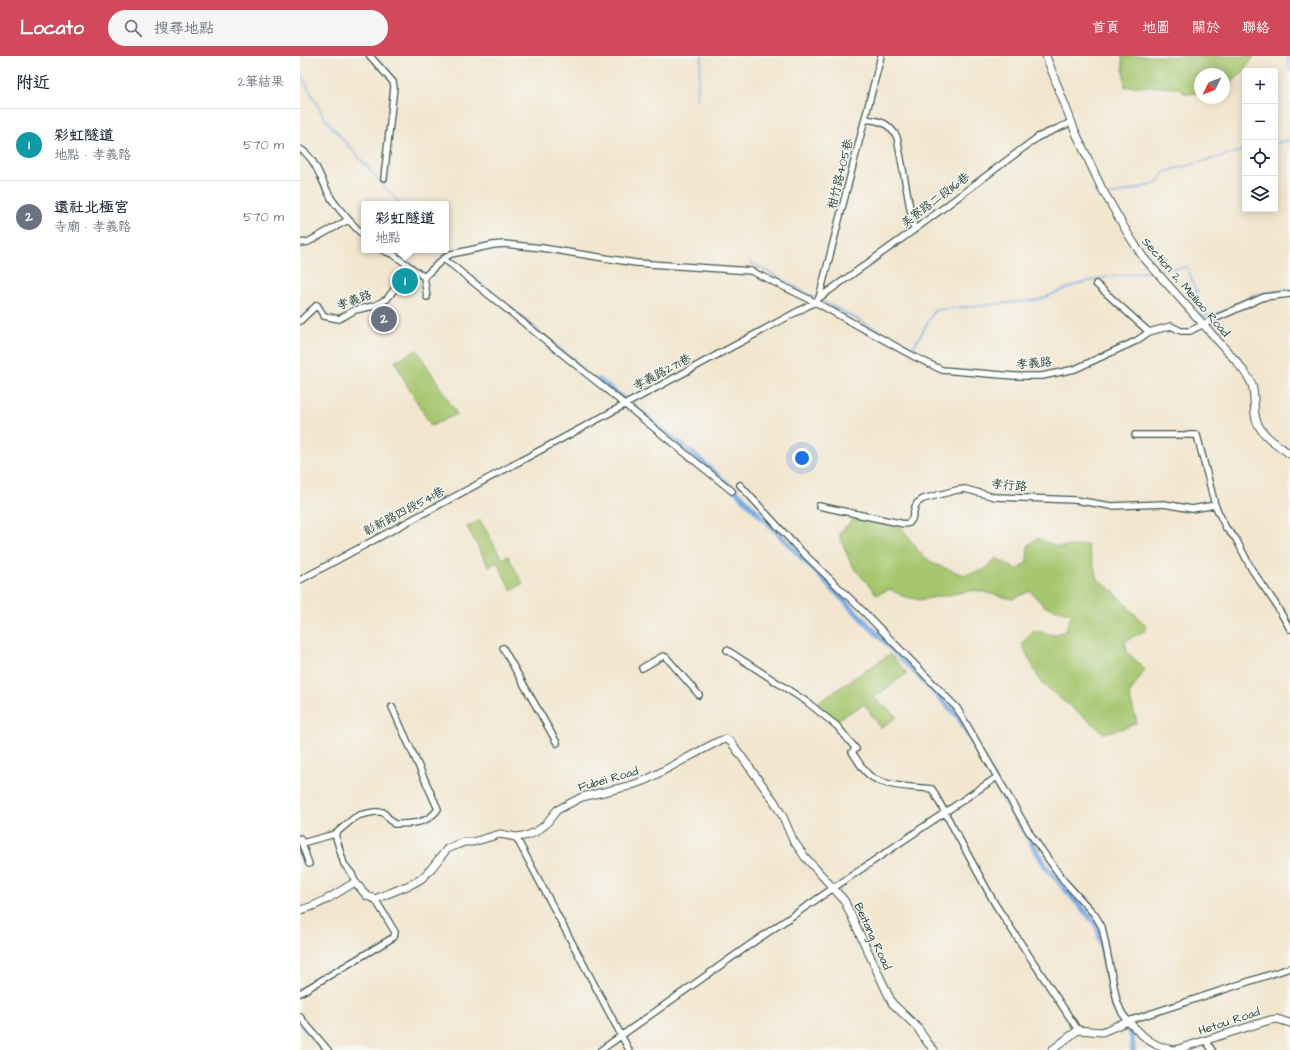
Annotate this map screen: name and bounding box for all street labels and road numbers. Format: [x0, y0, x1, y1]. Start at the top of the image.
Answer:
street label: 柑竹路405巷 [823, 137, 857, 211]
street label: 美寮路二段116巷 [897, 169, 973, 232]
street label: Section 2, Meiliao Road [1138, 234, 1234, 341]
street label: 孝義路 [334, 287, 374, 314]
street label: 孝義路271巷 [630, 350, 694, 395]
street label: 孝義路 [1015, 353, 1053, 374]
street label: 孝行路 [990, 475, 1028, 496]
street label: 彰新路四段541巷 [360, 483, 448, 540]
street label: Fubei Road [576, 763, 640, 796]
street label: Beitang Road [849, 900, 896, 973]
street label: Hetou Road [1196, 1004, 1262, 1039]

